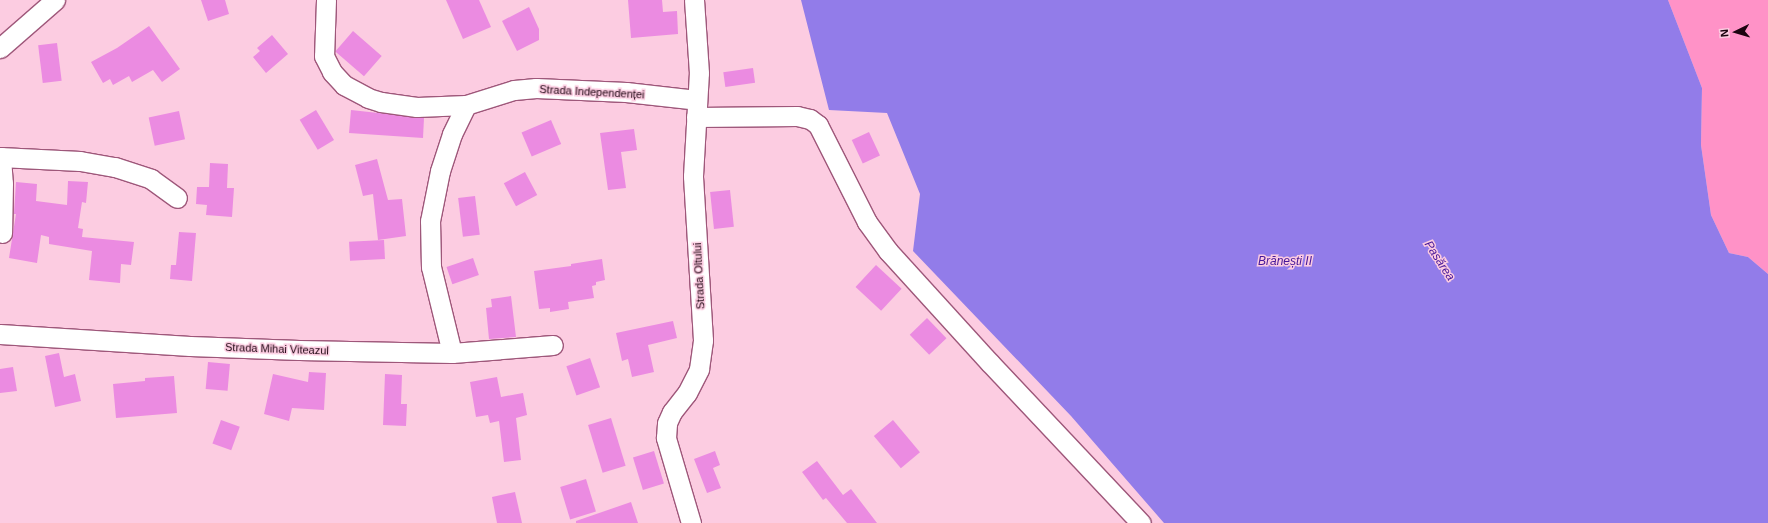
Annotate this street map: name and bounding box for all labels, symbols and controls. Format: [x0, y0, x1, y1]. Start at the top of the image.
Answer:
north arrow [1716, 12, 1756, 52]
text: N [1718, 29, 1730, 38]
street label: Strada Independenței [539, 83, 645, 101]
water label: Pasărea [1421, 238, 1457, 284]
street label: Strada Oltului [691, 242, 707, 310]
water label: Brănești II [1258, 255, 1312, 269]
street label: Strada Mihai Viteazul [225, 341, 329, 357]

